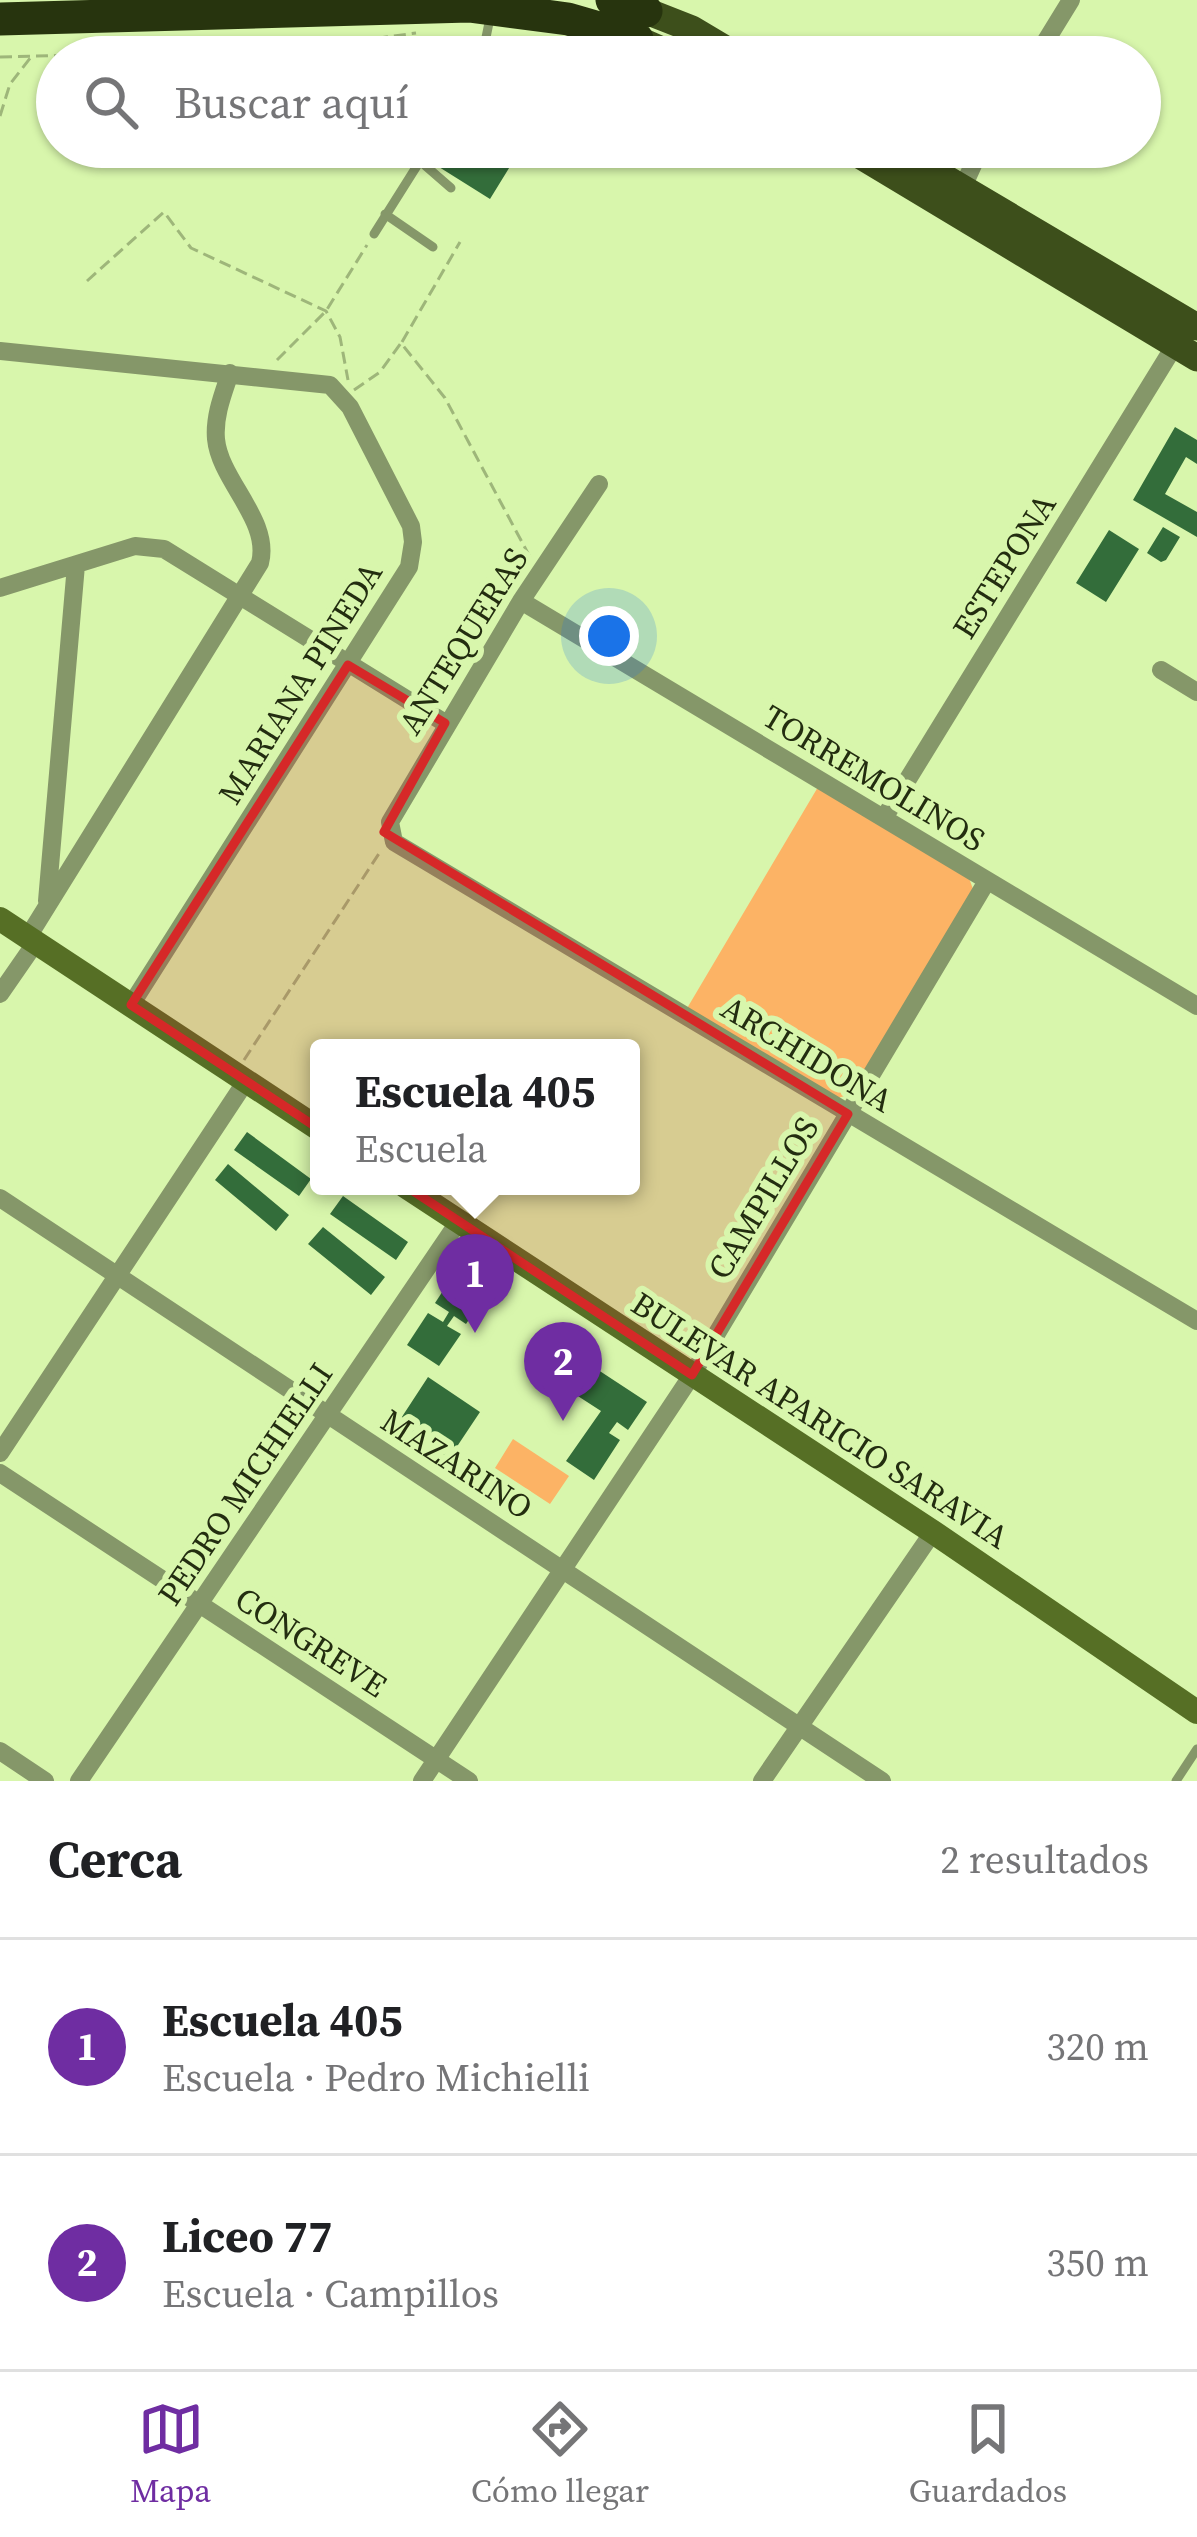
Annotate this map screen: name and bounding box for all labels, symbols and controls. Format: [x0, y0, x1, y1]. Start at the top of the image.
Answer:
search box [36, 36, 1161, 168]
icon: search [78, 69, 144, 135]
text: Buscar aquí [174, 71, 409, 133]
street label: ESTEPONA [942, 485, 1066, 647]
street label: ANTEQUERAS [388, 539, 538, 743]
street label: MARIANA PINEDA [207, 553, 393, 813]
your location [579, 606, 639, 666]
street label: TORREMOLINOS [755, 694, 993, 862]
street label: ARCHIDONA [713, 985, 901, 1123]
popup [310, 1039, 640, 1195]
text: Escuela 405 [355, 1060, 595, 1122]
street label: CAMPILLOS [697, 1108, 829, 1288]
text: Escuela [355, 1122, 487, 1175]
pin: 1 [436, 1234, 514, 1333]
street label: BULEVAR APARICIO SARAVIA [623, 1281, 1017, 1559]
pin: 2 [524, 1322, 602, 1421]
street label: PEDRO MICHIELLI [147, 1354, 343, 1614]
street label: MAZARINO [373, 1398, 541, 1530]
street label: CONGREVE [226, 1576, 396, 1708]
text: Cerca [48, 1824, 182, 1894]
text: 2 resultados [940, 1833, 1149, 1886]
text: Escuela 405 [162, 1989, 403, 2051]
text: 1 [76, 2020, 98, 2073]
text: 320 m [1046, 2020, 1149, 2073]
text: Escuela · Pedro Michielli [162, 2051, 590, 2104]
text: Liceo 77 [162, 2205, 332, 2267]
text: 2 [76, 2236, 98, 2289]
text: 350 m [1046, 2236, 1149, 2289]
text: Escuela · Campillos [162, 2267, 499, 2320]
tab: Mapa [130, 2396, 211, 2513]
tab: Cómo llegar [471, 2396, 649, 2513]
tab: Guardados [909, 2396, 1067, 2513]

